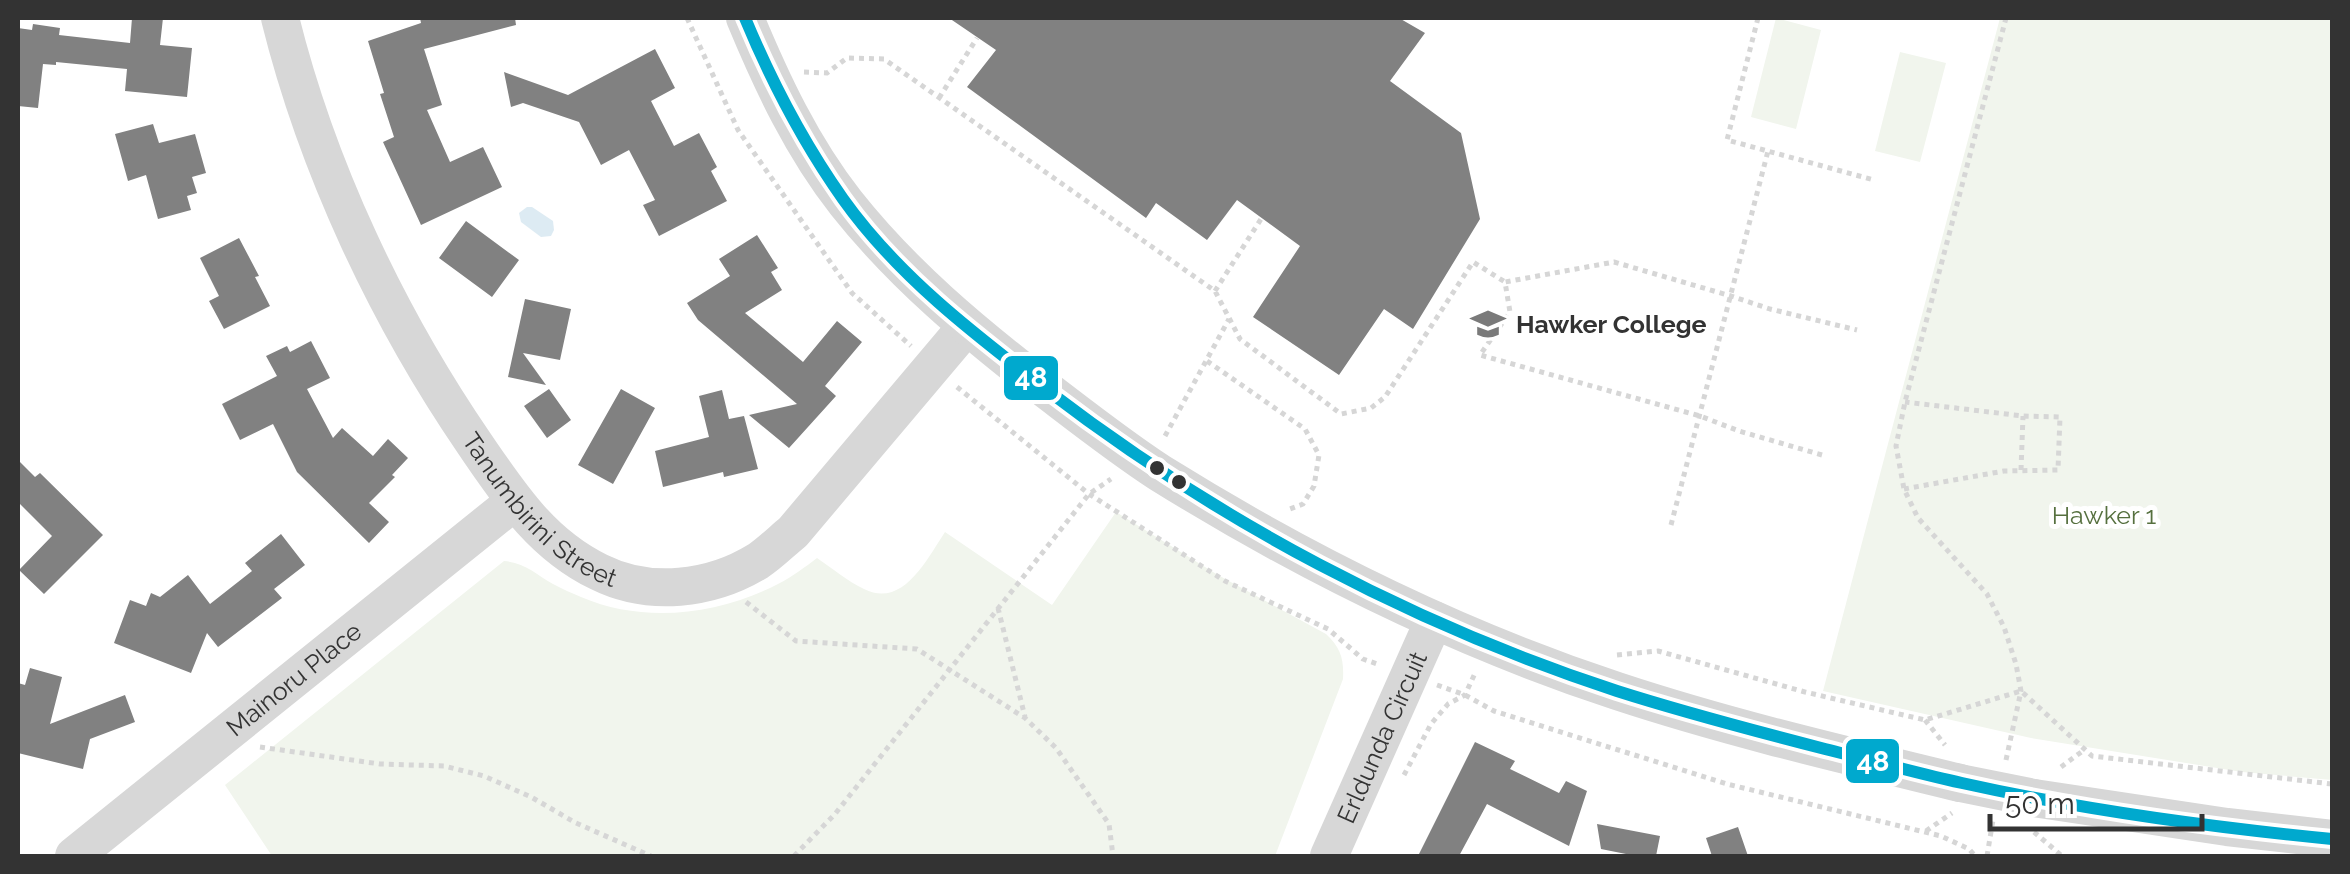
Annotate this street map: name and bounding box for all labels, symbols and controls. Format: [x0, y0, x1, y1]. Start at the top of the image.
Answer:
school or university icon: Hawker College [1469, 305, 1507, 343]
place label: Hawker College [1516, 309, 1707, 339]
line badge: 48 [1002, 354, 1060, 402]
text: 48 [1015, 361, 1047, 394]
street label: Tanumbirini Street [456, 427, 622, 593]
unlabelled marker [1147, 458, 1167, 478]
unlabelled marker [1169, 472, 1189, 492]
park label: Hawker 1 [2052, 500, 2156, 530]
street label: Mainoru Place [220, 616, 367, 743]
street label: Erldunda Circuit [1331, 646, 1433, 828]
line badge: 48 [1844, 737, 1901, 785]
text: 48 [1857, 745, 1889, 778]
scale bar [1990, 769, 2202, 831]
text: 50 m [2005, 786, 2075, 821]

